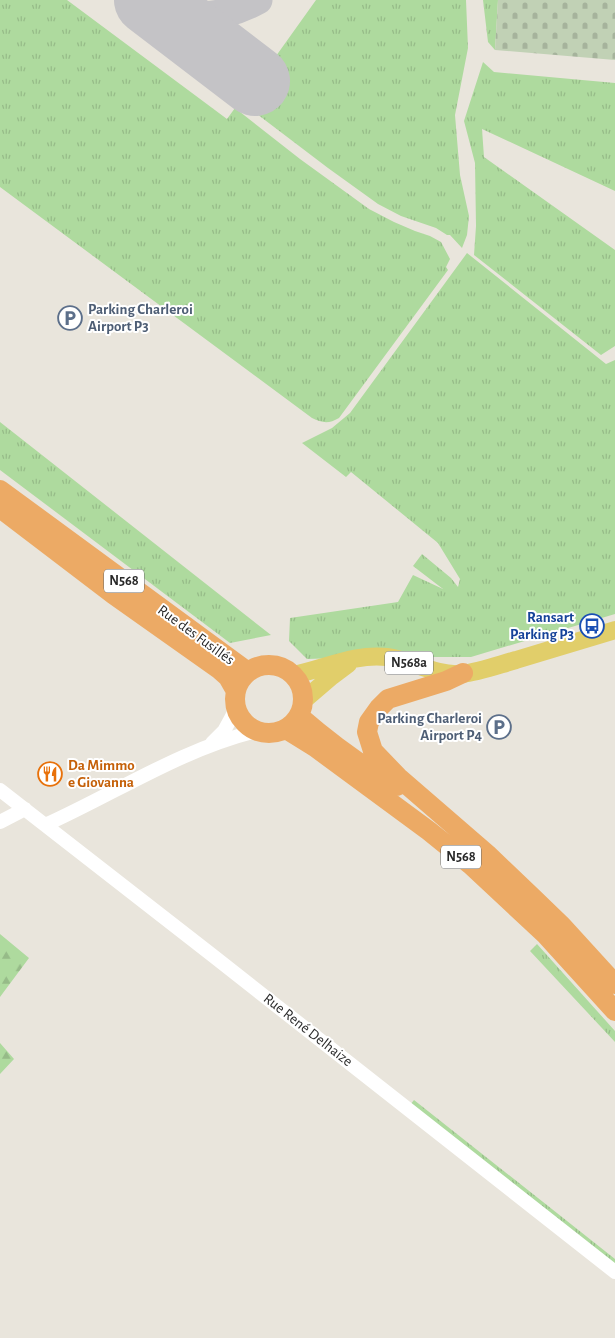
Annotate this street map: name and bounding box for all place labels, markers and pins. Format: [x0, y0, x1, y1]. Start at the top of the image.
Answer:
place label: Parking Charleroi Airport P3 [88, 302, 193, 334]
parking icon: Parking Charleroi Airport P3 [57, 305, 83, 331]
place label: Ransart Parking P3 [510, 610, 574, 642]
bus stop icon: Ransart Parking P3 [579, 613, 605, 639]
place label: Parking Charleroi Airport P4 [377, 711, 482, 743]
parking icon: Parking Charleroi Airport P4 [486, 714, 512, 740]
place label: Da Mimmo e Giovanna [68, 758, 135, 790]
restaurant icon: Da Mimmo e Giovanna [37, 761, 63, 787]

